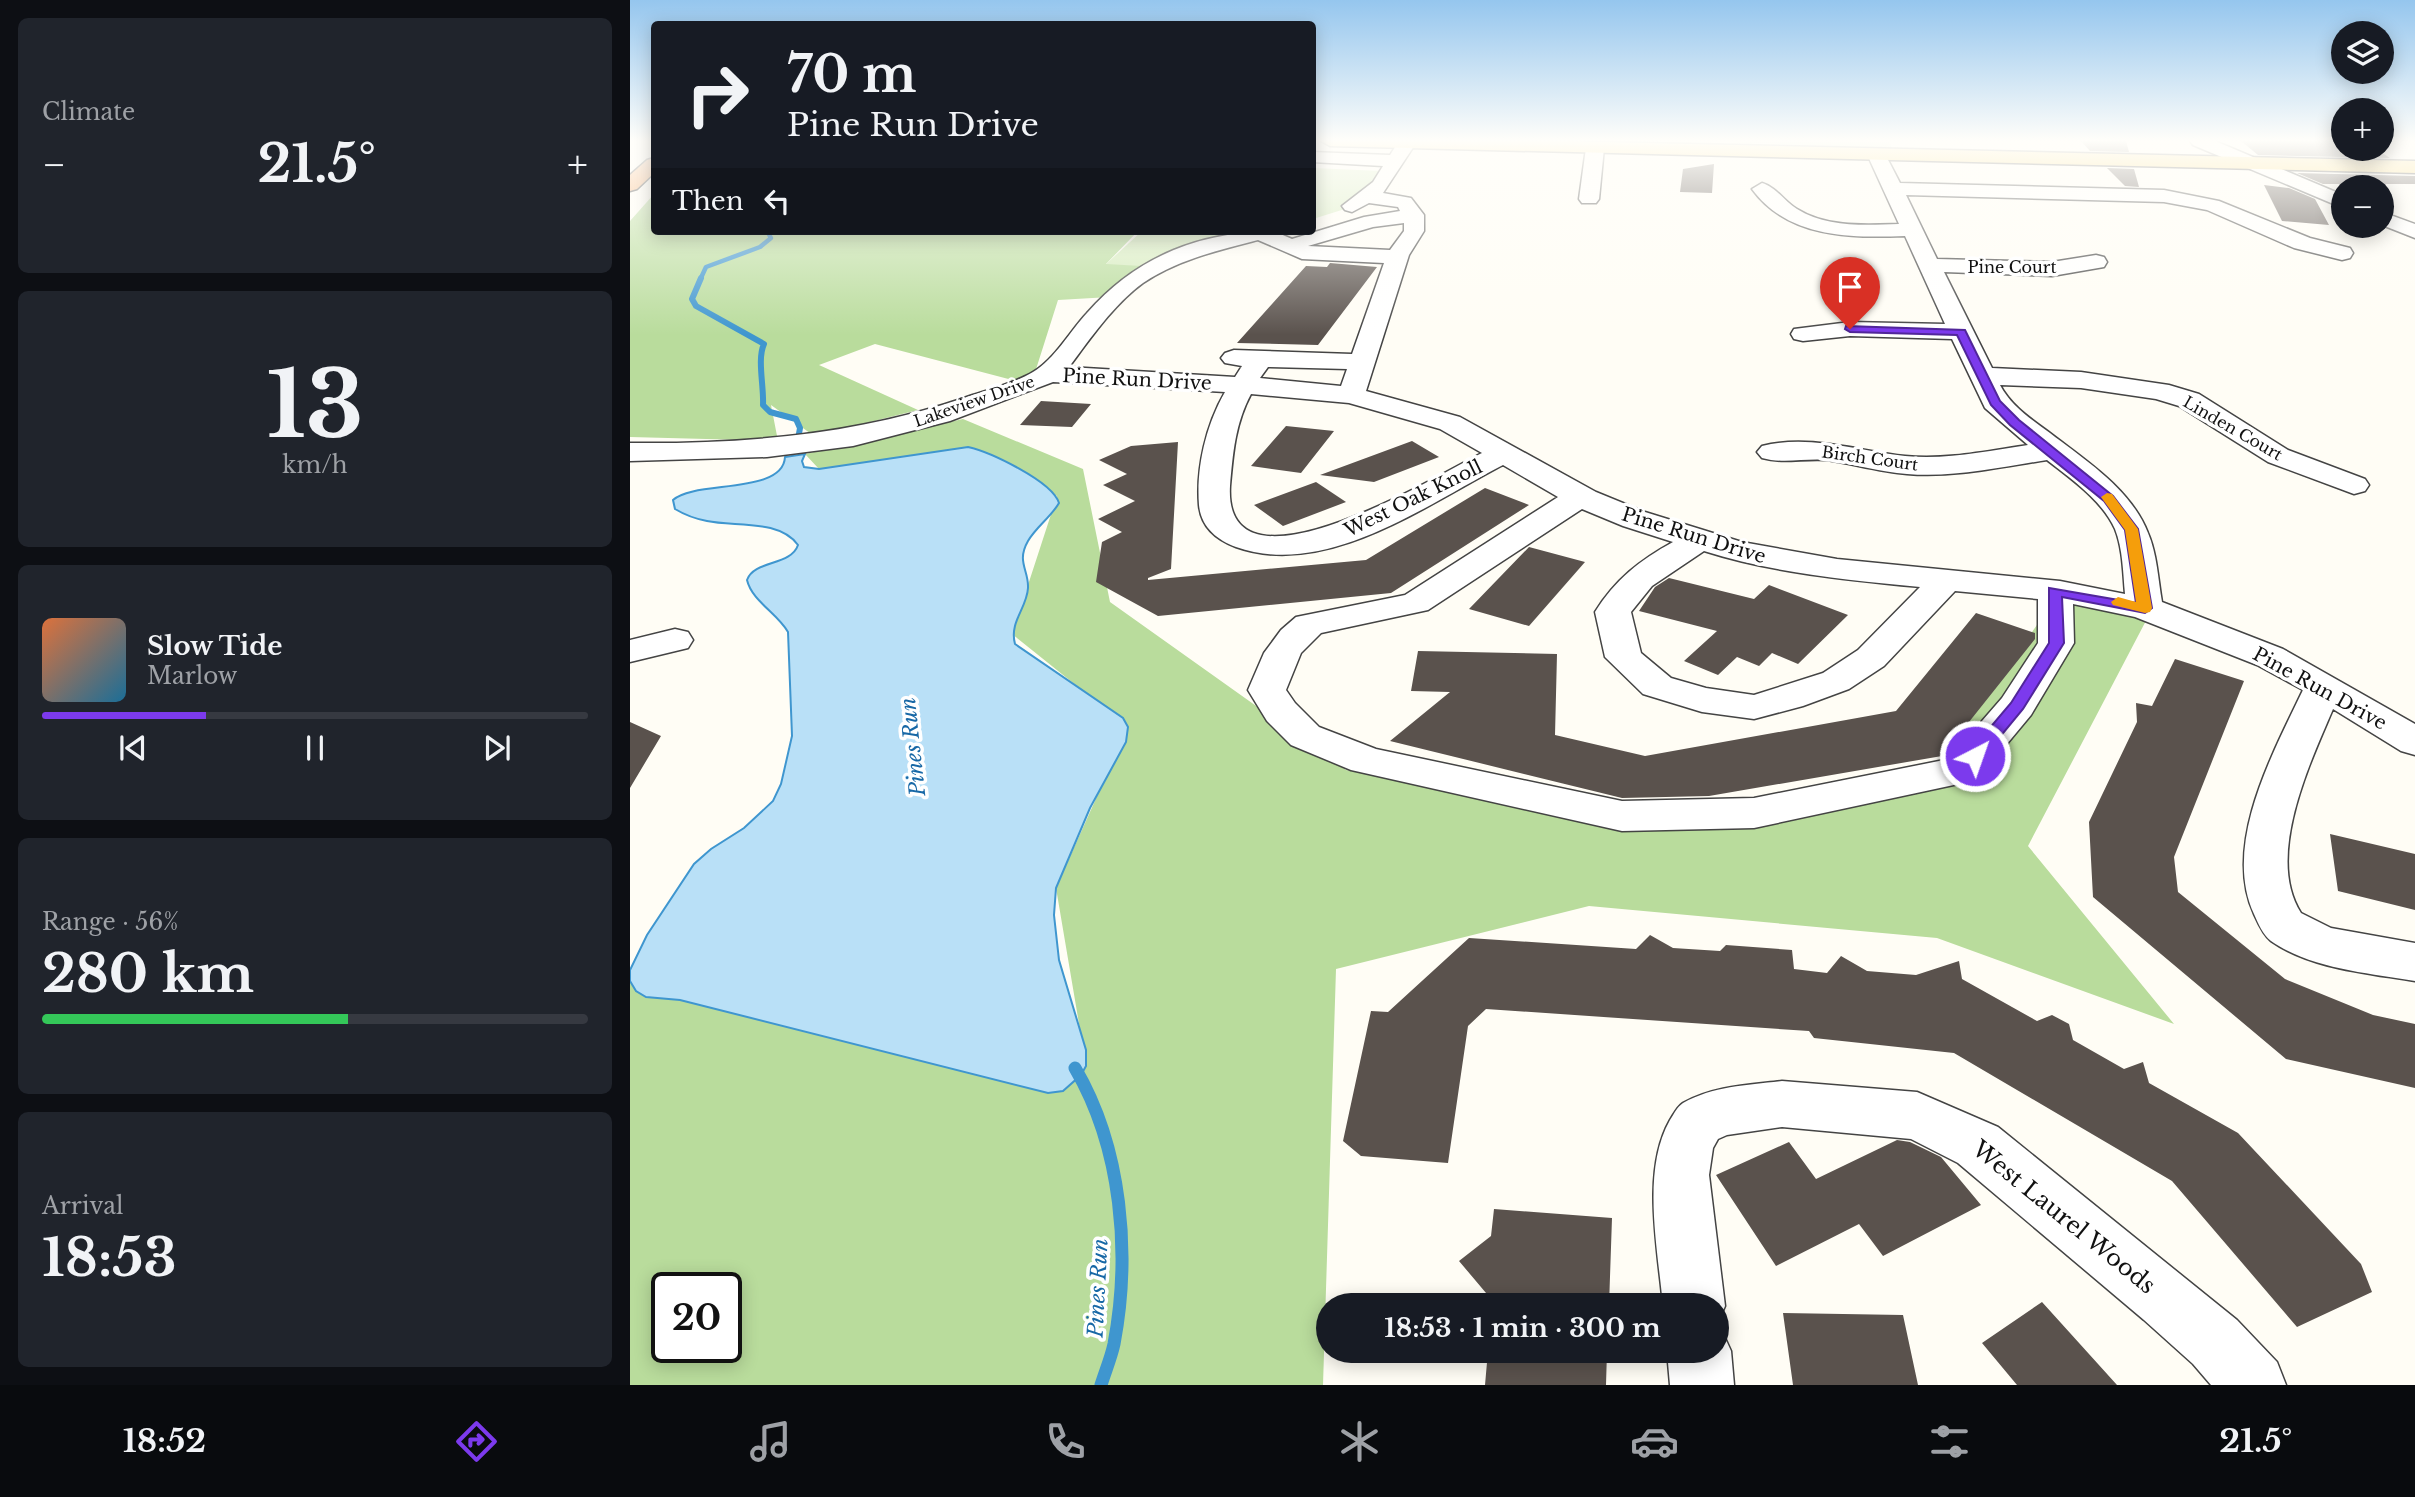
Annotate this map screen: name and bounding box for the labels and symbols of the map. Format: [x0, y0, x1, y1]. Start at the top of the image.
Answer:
pin [1820, 257, 1880, 329]
street label: Pine Court [1968, 257, 2056, 277]
street label: Pine Run Drive [1062, 364, 1212, 395]
street label: Lakeview Drive [911, 371, 1037, 431]
street label: Linden Court [2180, 391, 2286, 465]
street label: Birch Court [1821, 441, 1919, 475]
street label: West Oak Knoll [1339, 455, 1486, 542]
street label: Pine Run Drive [1619, 503, 1769, 568]
street label: Pine Run Drive [2249, 642, 2391, 735]
water label: Pines Run [895, 696, 931, 799]
position arrow [1938, 719, 2012, 793]
street label: West Laurel Woods [1966, 1134, 2161, 1299]
water label: Pines Run [1082, 1238, 1114, 1339]
speed limit sign: 20 [651, 1272, 742, 1363]

